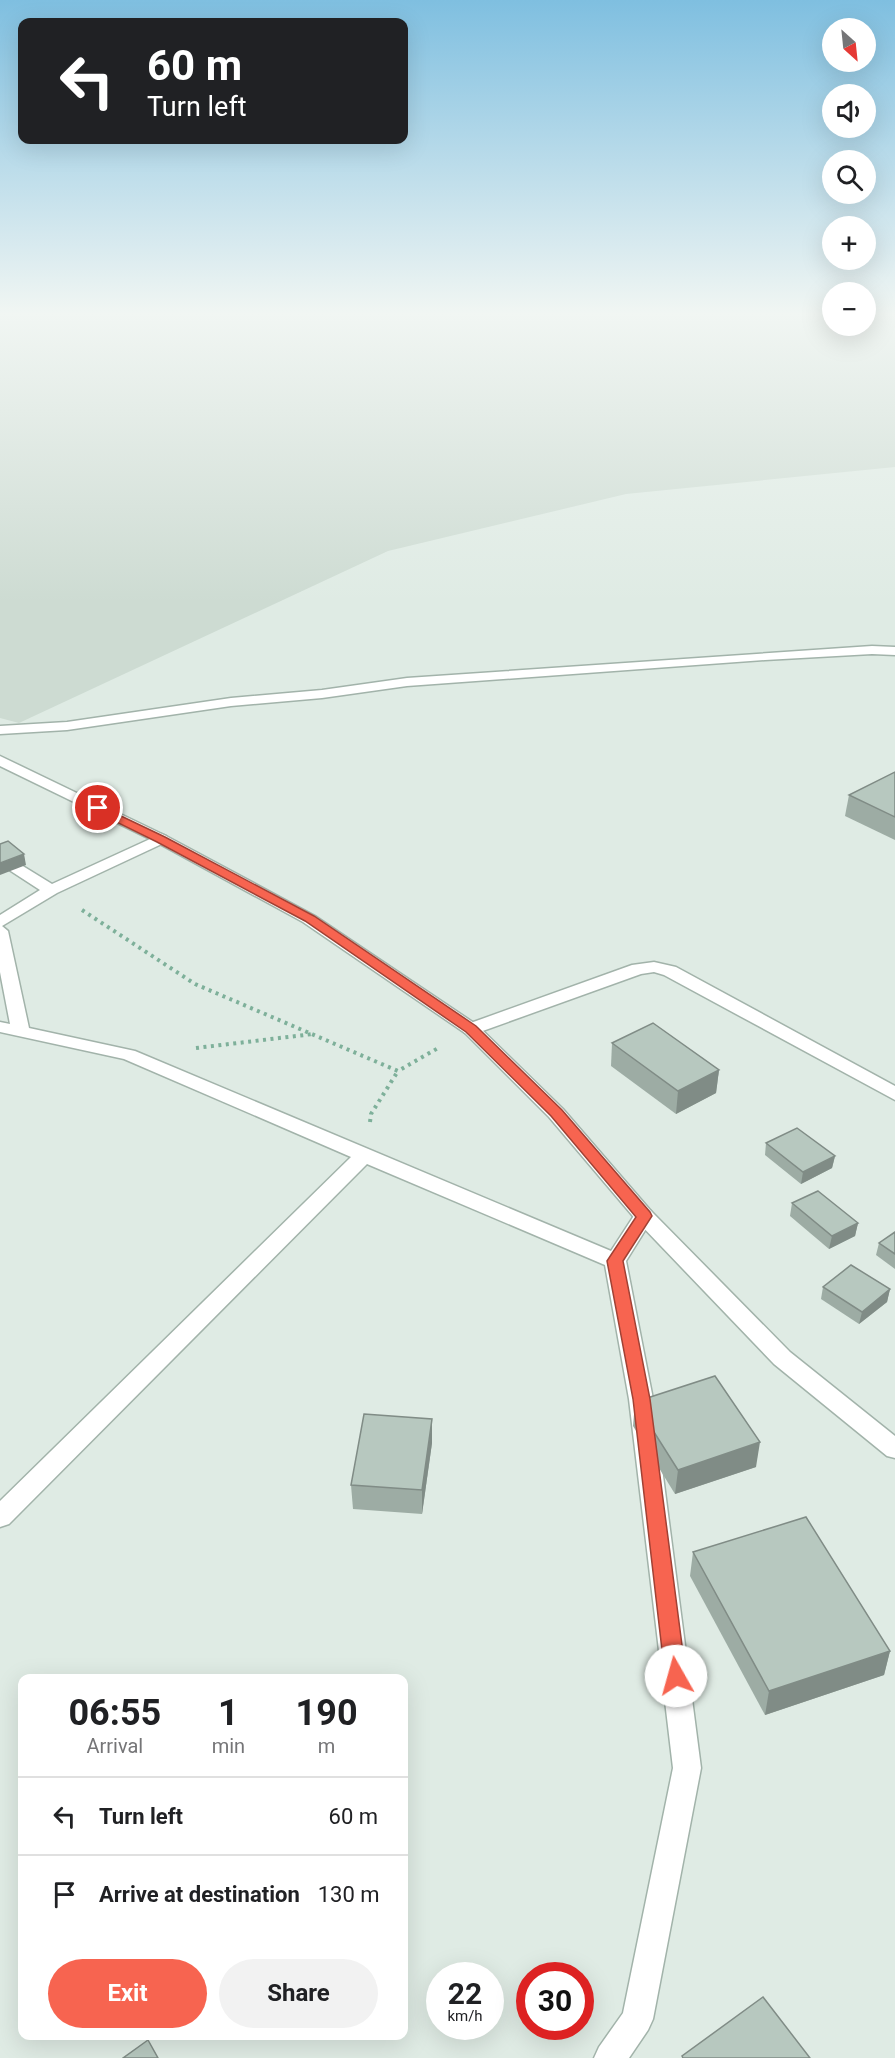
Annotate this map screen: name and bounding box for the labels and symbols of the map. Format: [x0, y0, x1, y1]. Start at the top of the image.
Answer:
north arrow [822, 18, 876, 72]
pin [72, 782, 123, 833]
position arrow [644, 1644, 708, 1708]
speed limit sign: 30 [516, 1962, 594, 2040]

